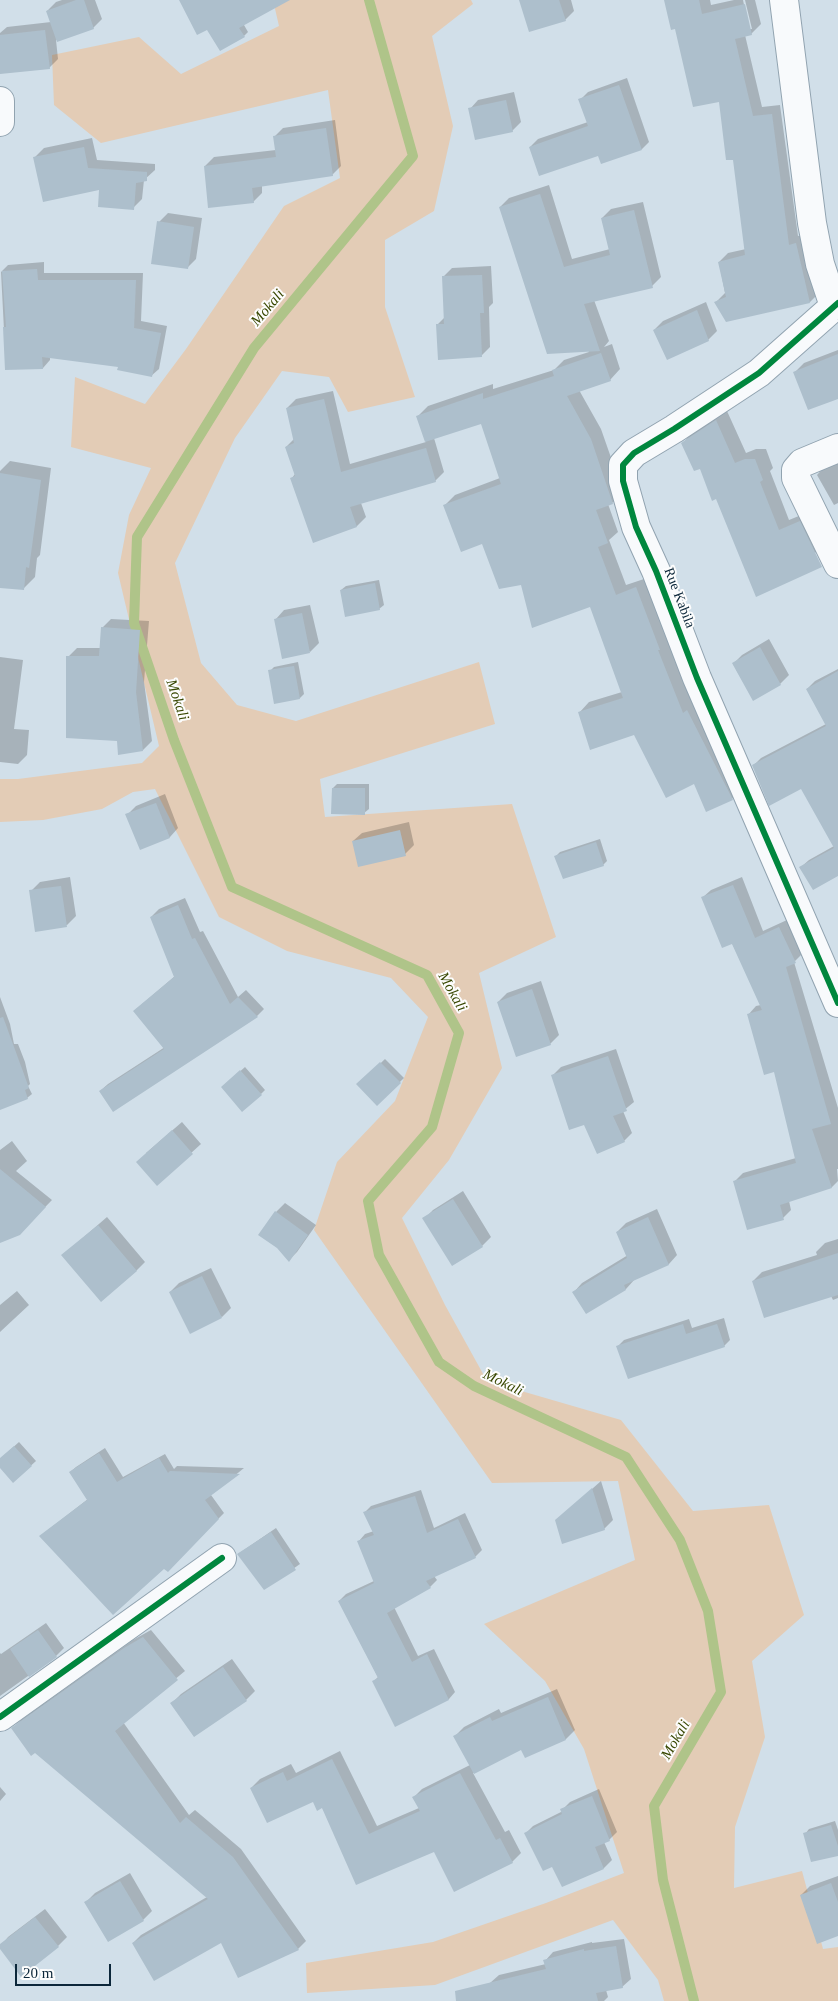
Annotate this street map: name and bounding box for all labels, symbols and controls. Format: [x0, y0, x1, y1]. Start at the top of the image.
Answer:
water label: Mokali [247, 286, 289, 330]
street label: Rue Kabila [660, 565, 698, 631]
water label: Mokali [162, 677, 192, 723]
water label: Mokali [434, 969, 470, 1015]
water label: Mokali [480, 1366, 526, 1400]
water label: Mokali [658, 1717, 694, 1763]
scale bar [18, 1954, 114, 1986]
text: 20 m [23, 1965, 53, 1981]

